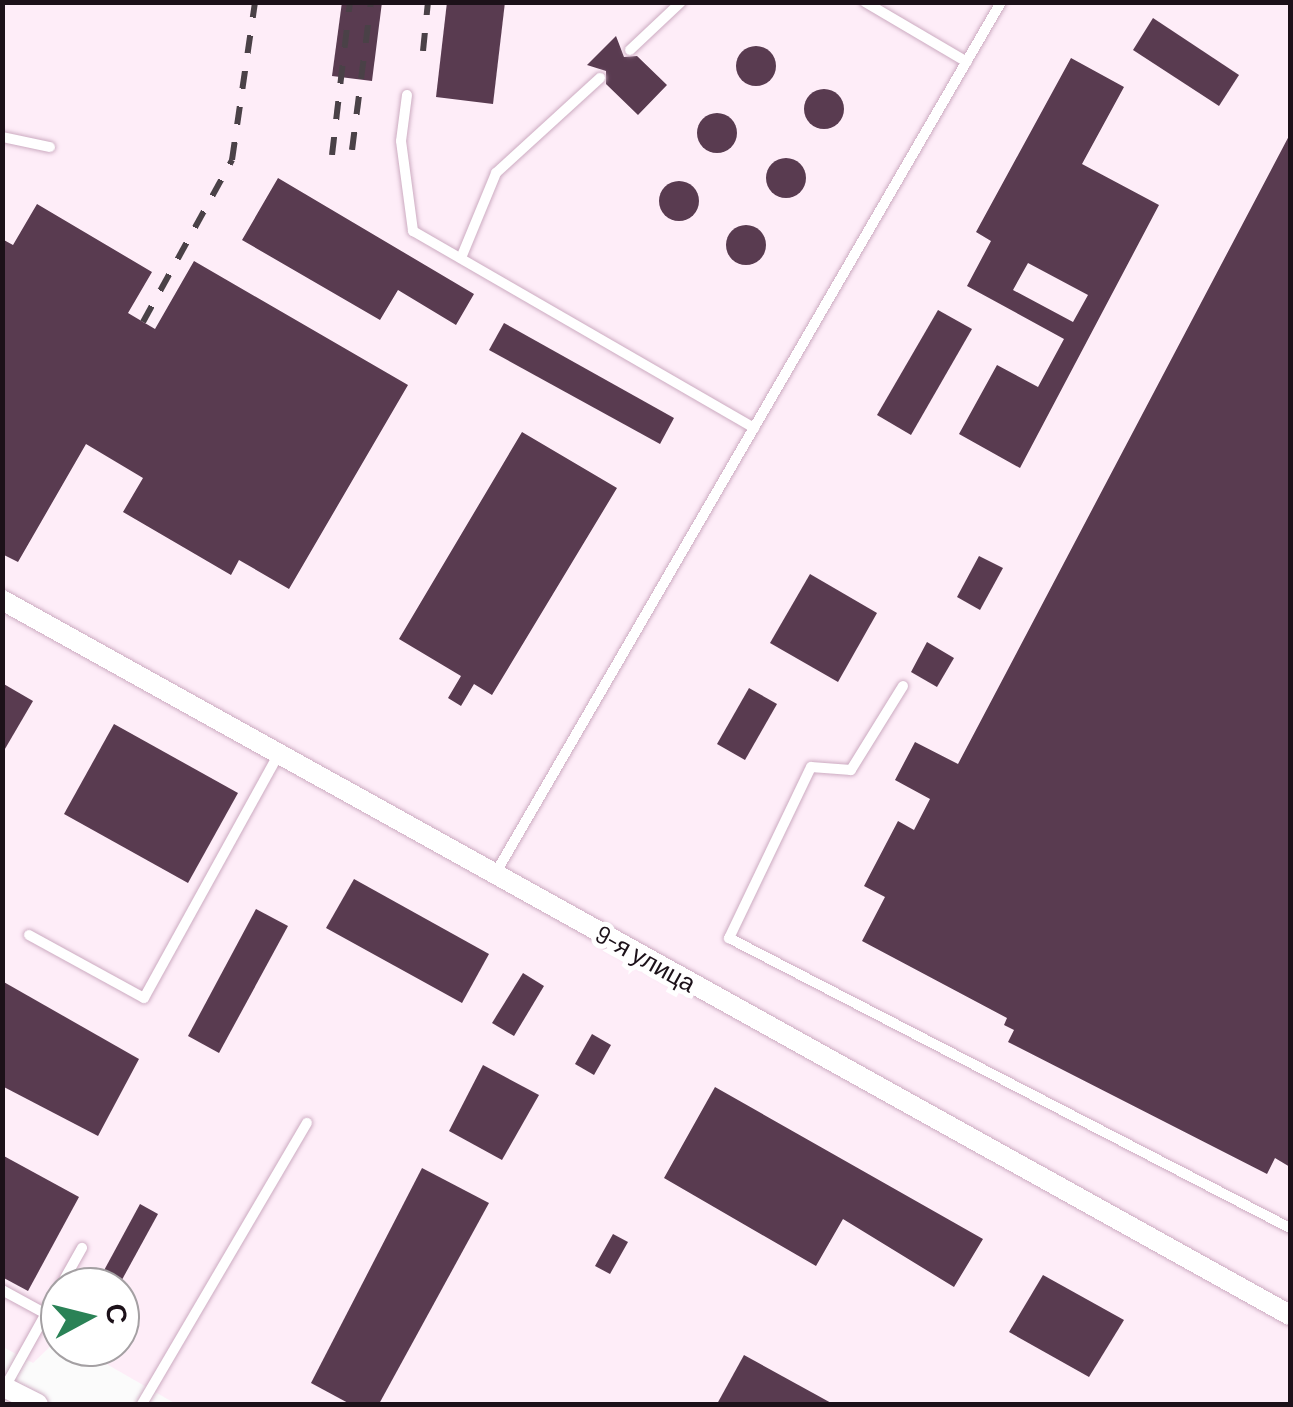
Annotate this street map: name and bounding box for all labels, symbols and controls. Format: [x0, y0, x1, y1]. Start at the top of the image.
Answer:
street label: 9-я улица [591, 918, 701, 998]
north arrow [40, 1267, 140, 1367]
text: С [100, 1301, 136, 1326]

